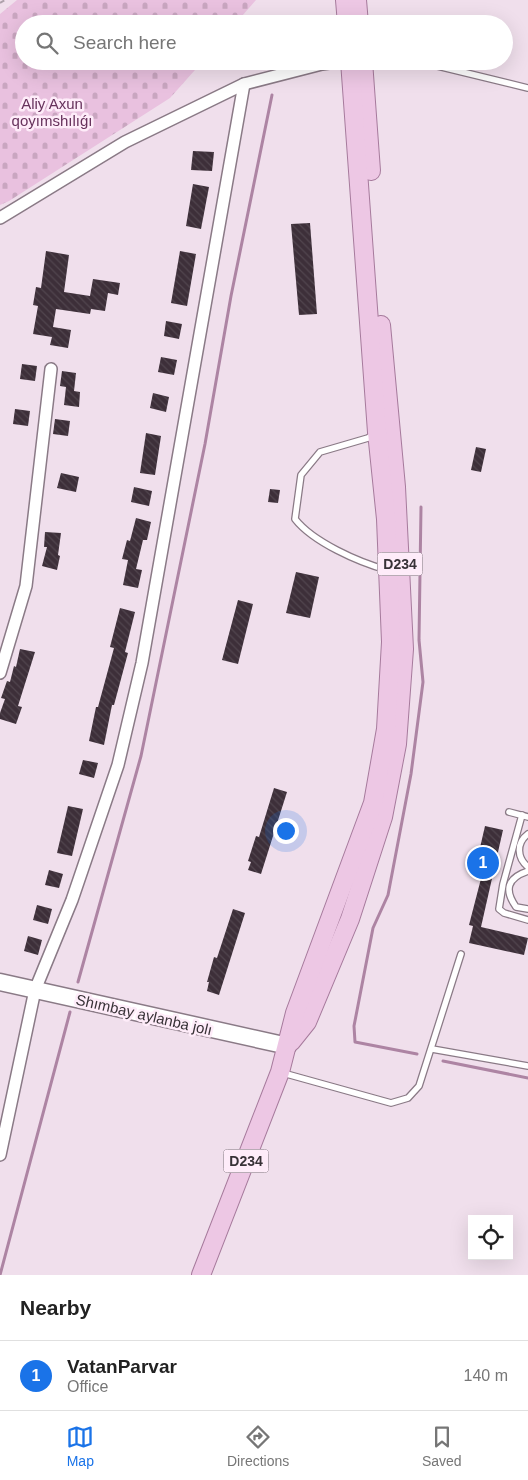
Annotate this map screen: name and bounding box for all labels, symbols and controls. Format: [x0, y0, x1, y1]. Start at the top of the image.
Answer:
search box [15, 15, 513, 70]
icon: search [33, 29, 61, 57]
text: Search here [73, 32, 177, 53]
park label: Aliy Axun qoyımshılıǵı [12, 95, 92, 129]
road number: D234 [378, 552, 422, 576]
your location [273, 818, 299, 844]
pin: 1 [467, 844, 499, 882]
street label: Shımbay aylanba jolı [74, 991, 214, 1038]
road number: D234 [224, 1150, 268, 1172]
map controls [468, 1215, 513, 1260]
button: locate [468, 1215, 513, 1260]
text: Nearby [20, 1296, 91, 1319]
text: VatanParvar [67, 1356, 177, 1377]
text: 1 [32, 1367, 40, 1384]
text: 140 m [464, 1367, 508, 1384]
text: Office [67, 1378, 109, 1395]
tab: Map [66, 1423, 94, 1469]
tab: Directions [227, 1423, 289, 1469]
tab: Saved [422, 1423, 462, 1469]

